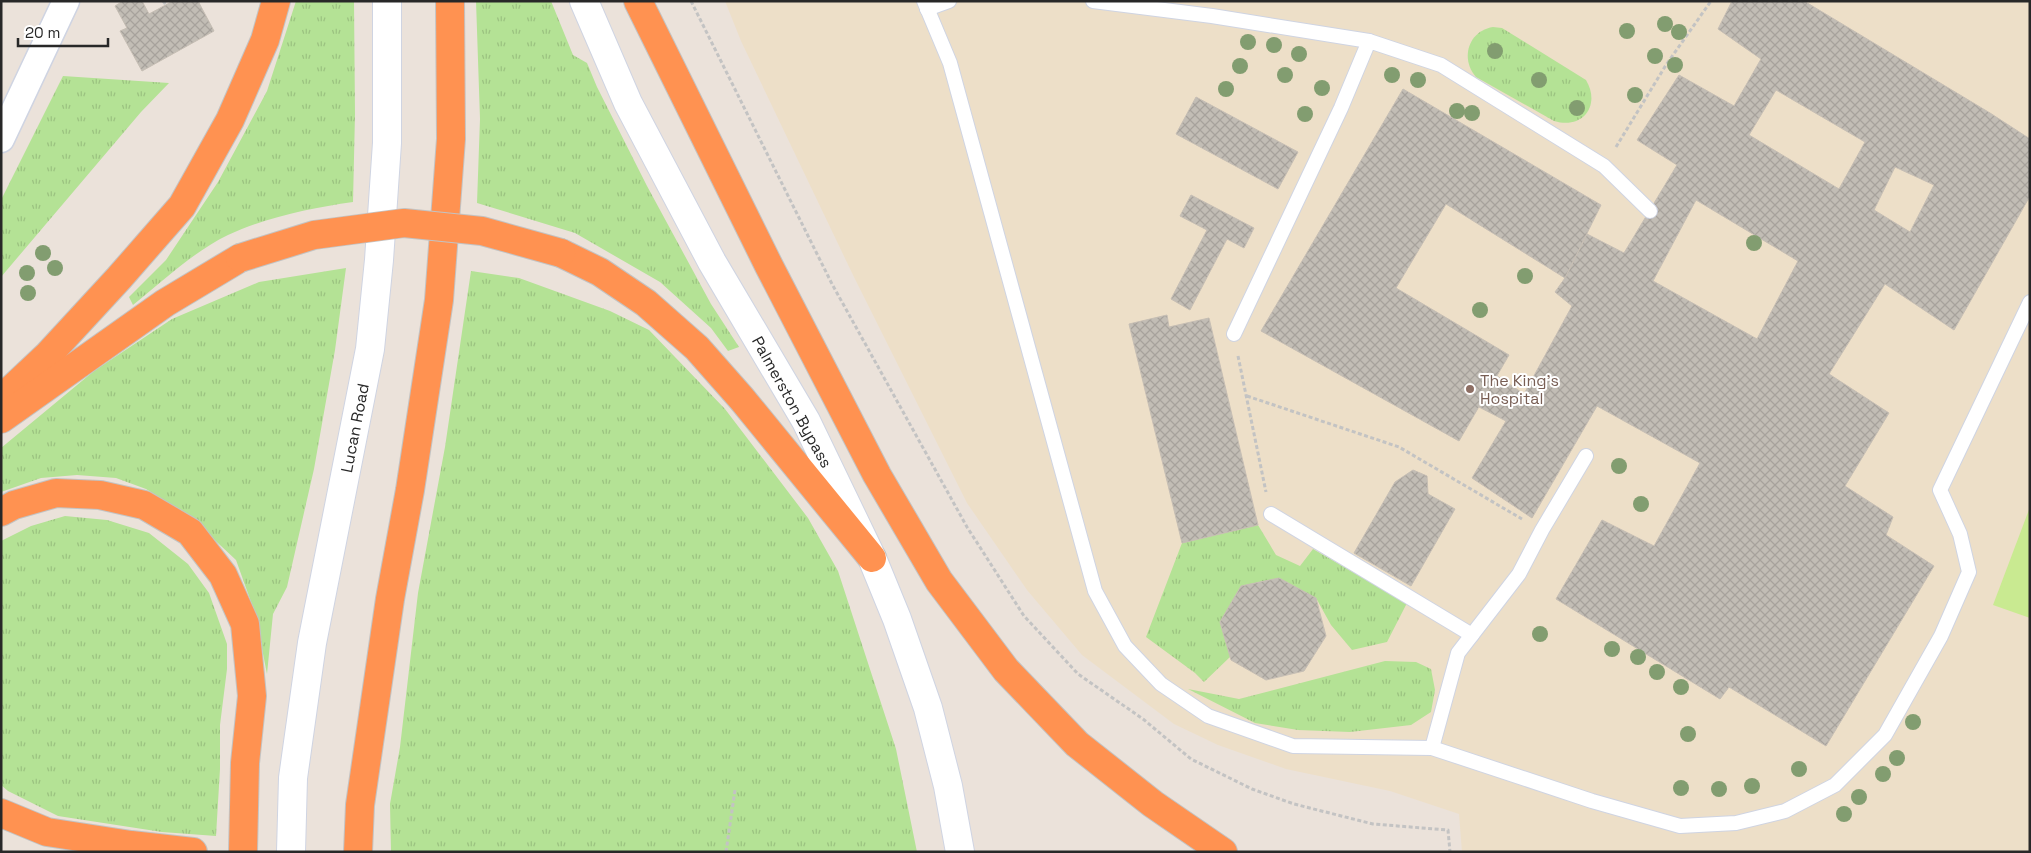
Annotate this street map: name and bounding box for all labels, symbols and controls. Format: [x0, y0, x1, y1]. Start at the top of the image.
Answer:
scale bar [18, 15, 108, 47]
text: 20 m [25, 23, 60, 42]
street label: Palmerston Bypass [747, 332, 837, 472]
place label: The King's Hospital [1480, 370, 1559, 409]
street label: Lucan Road [336, 382, 374, 474]
marker: The King's Hospital [1464, 383, 1476, 395]

